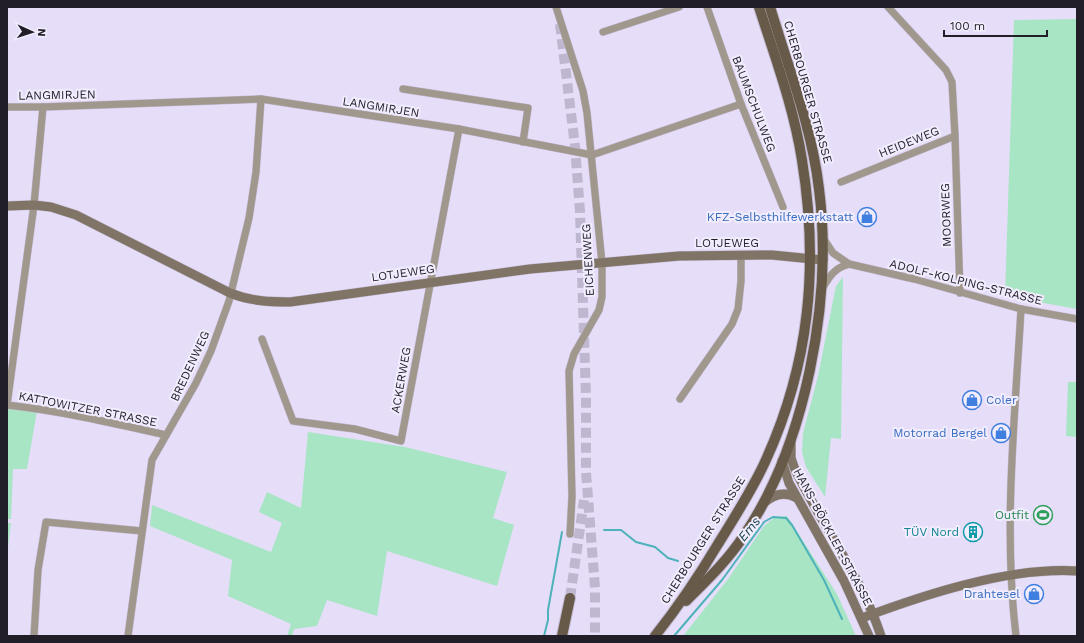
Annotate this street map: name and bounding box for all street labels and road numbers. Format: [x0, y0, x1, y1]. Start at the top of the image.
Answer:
street label: CHERBOURGER STRASSE [781, 19, 835, 165]
street label: BAUMSCHULWEG [729, 54, 779, 154]
street label: LANGMIRJEN [18, 87, 96, 103]
street label: LANGMIRJEN [342, 94, 420, 120]
street label: HEIDEWEG [877, 124, 941, 160]
street label: MOORWEG [938, 183, 954, 247]
street label: EICHENWEG [579, 223, 597, 297]
street label: LOTJEWEG [695, 236, 759, 250]
street label: ADOLF-KOLPING-STRASSE [888, 256, 1044, 308]
street label: LOTJEWEG [370, 262, 436, 284]
street label: BREDENWEG [168, 328, 212, 404]
street label: ACKERWEG [388, 346, 414, 414]
street label: KATTOWITZER STRASSE [18, 389, 159, 429]
street label: HANS-BÖCKLER-STRASSE [791, 466, 875, 609]
street label: CHERBOURGER STRASSE [658, 473, 748, 606]

